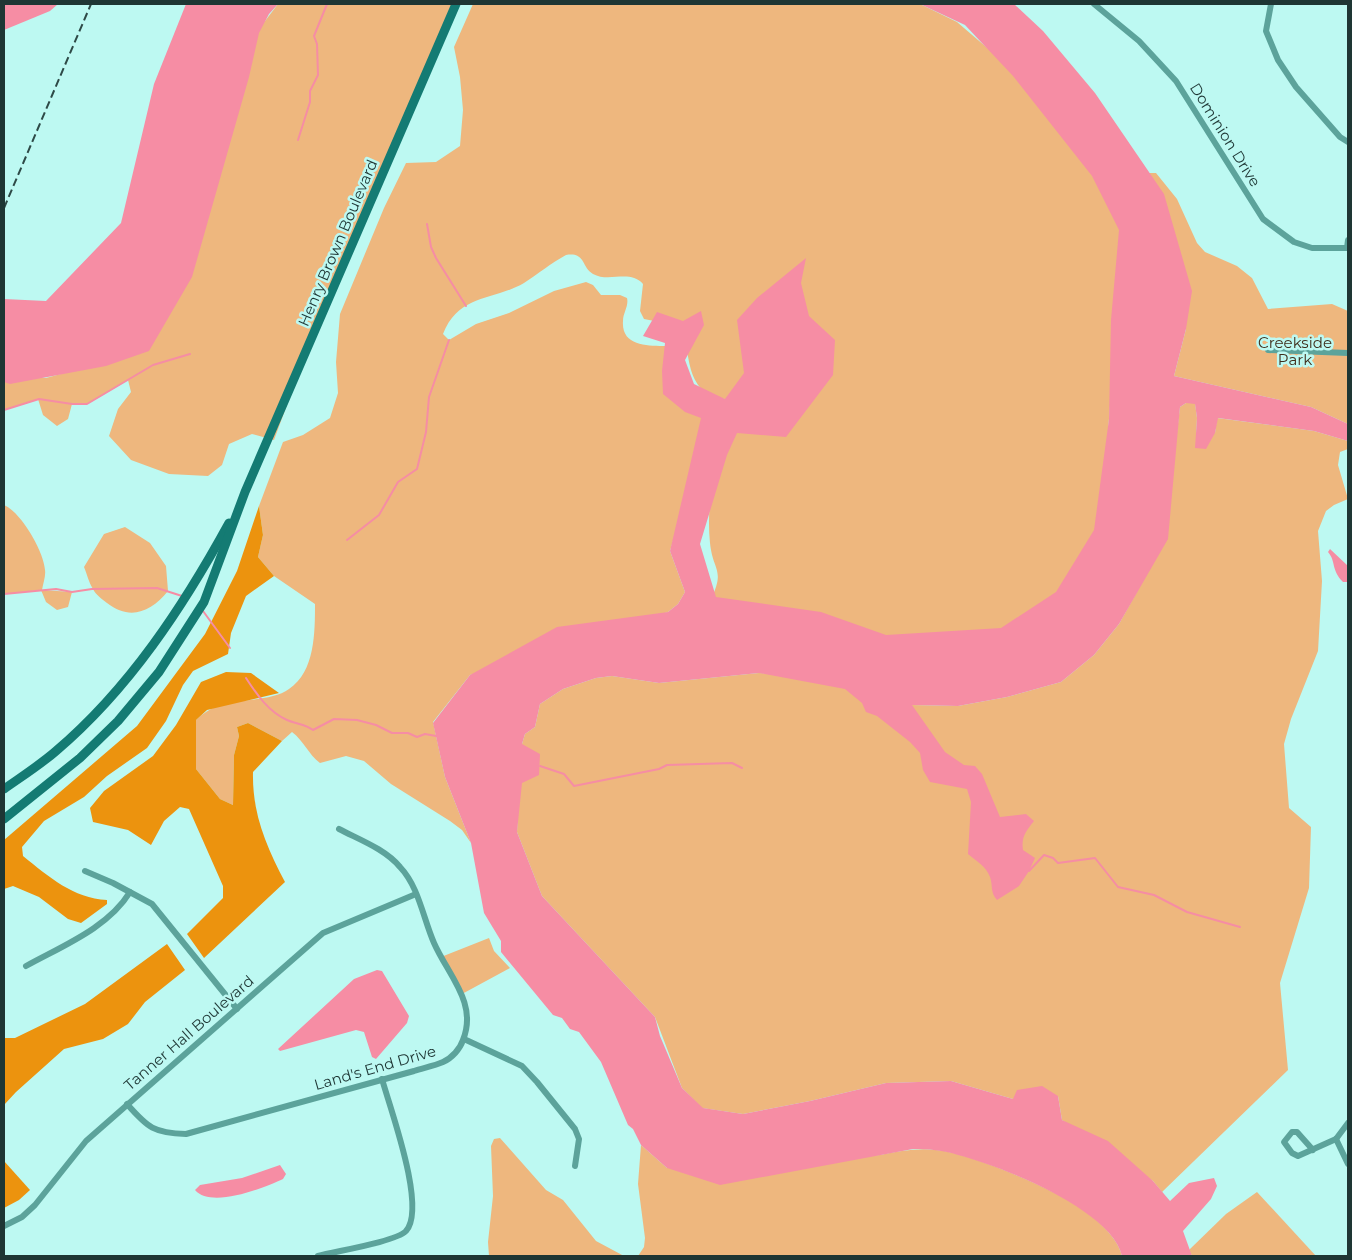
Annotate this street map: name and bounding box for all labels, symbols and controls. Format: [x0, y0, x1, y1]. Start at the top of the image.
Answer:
street label: Dominion Drive [1186, 79, 1265, 190]
street label: Henry Brown Boulevard [294, 157, 381, 329]
park label: Creekside Park [1258, 333, 1332, 369]
street label: Tanner Hall Boulevard [120, 971, 257, 1094]
street label: Land's End Drive [312, 1041, 438, 1094]

